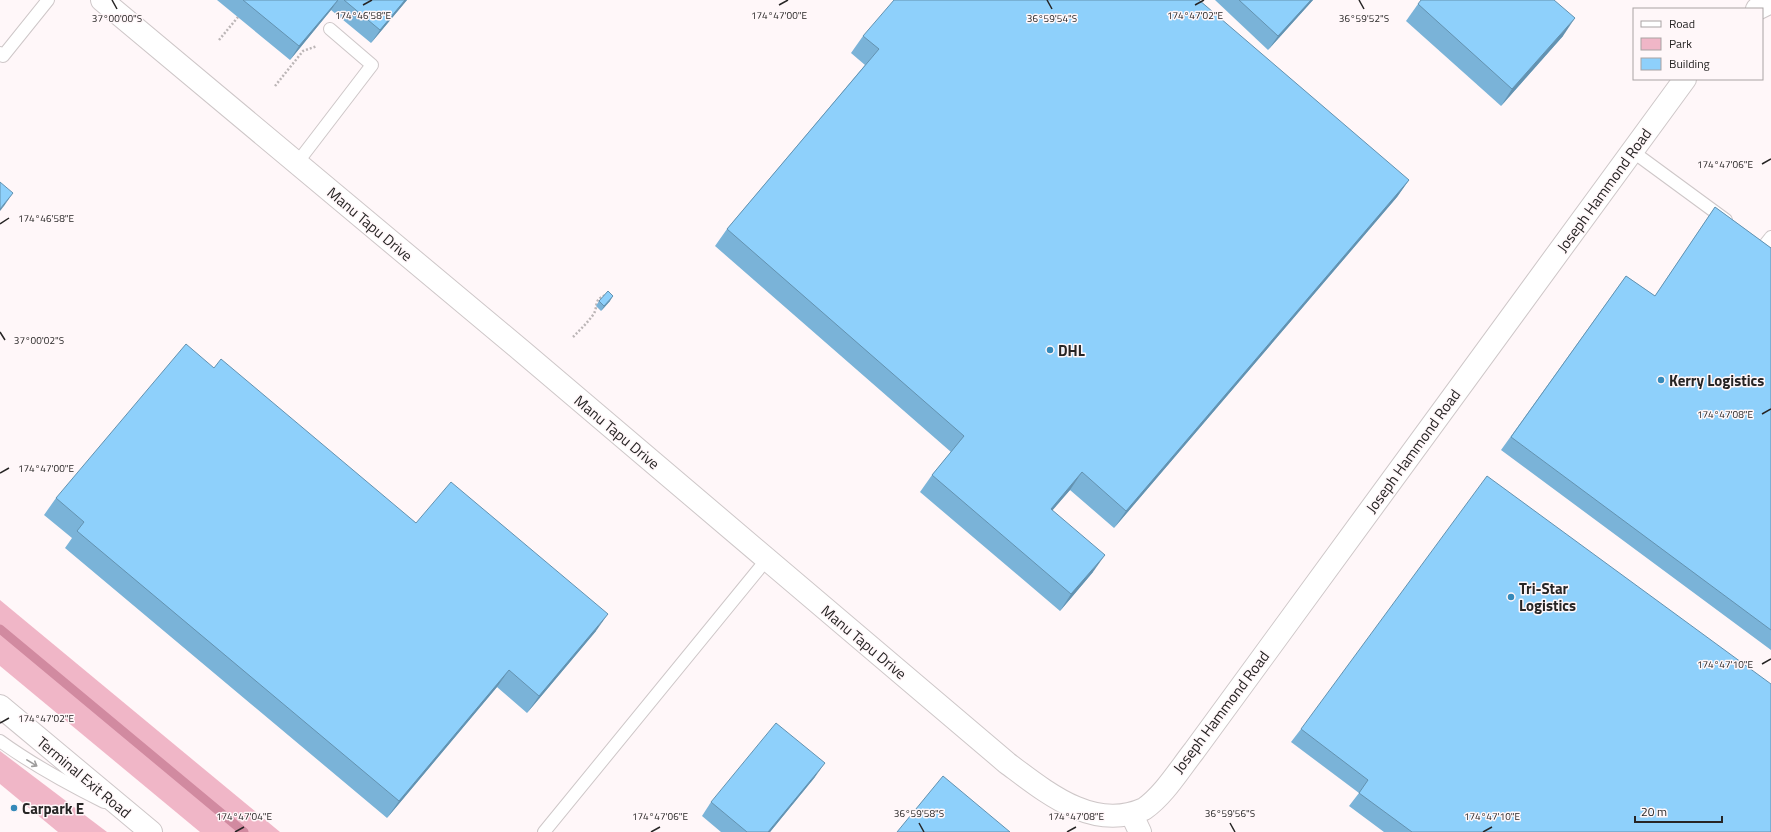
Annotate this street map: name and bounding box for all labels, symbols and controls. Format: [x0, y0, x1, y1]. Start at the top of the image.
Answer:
text: 174°46'58"E [335, 8, 392, 23]
text: 174°47'00"E [751, 8, 808, 23]
text: 174°47'02"E [1167, 8, 1224, 23]
legend [1633, 8, 1763, 80]
text: 37°00'00"S [92, 11, 142, 26]
text: 36°59'54"S [1027, 11, 1077, 26]
text: 36°59'52"S [1339, 11, 1389, 26]
text: Road [1669, 14, 1695, 33]
text: Park [1669, 34, 1692, 53]
text: Building [1669, 54, 1710, 73]
street label: Joseph Hammond Road [1551, 123, 1657, 257]
text: 174°47'06"E [1697, 157, 1754, 172]
street label: Manu Tapu Drive [322, 181, 418, 267]
text: 174°46'58"E [18, 211, 75, 226]
text: 37°00'02"S [14, 333, 64, 348]
place label: DHL [1058, 339, 1085, 362]
marker: DHL [1045, 345, 1055, 355]
place label: Kerry Logistics [1669, 369, 1764, 392]
marker: Kerry Logistics [1656, 375, 1666, 385]
street label: Joseph Hammond Road [1360, 384, 1466, 518]
street label: Manu Tapu Drive [569, 389, 665, 475]
text: 174°47'08"E [1697, 407, 1754, 422]
text: 174°47'00"E [18, 461, 75, 476]
place label: Tri-Star Logistics [1519, 577, 1576, 617]
marker: Tri-Star Logistics [1506, 592, 1516, 602]
street label: Manu Tapu Drive [816, 599, 912, 685]
street label: Joseph Hammond Road [1167, 646, 1275, 778]
text: 174°47'10"E [1697, 657, 1754, 672]
text: 174°47'02"E [18, 711, 75, 726]
street label: Terminal Exit Road [32, 731, 136, 823]
one-way arrow [26, 759, 37, 767]
place label: Carpark E [22, 797, 84, 820]
scale bar [1635, 798, 1722, 824]
text: 20 m [1641, 802, 1667, 821]
marker: Carpark E [9, 803, 19, 813]
text: 36°59'58"S [894, 806, 944, 821]
text: 36°59'56"S [1205, 806, 1255, 821]
text: 174°47'04"E [216, 809, 273, 824]
text: 174°47'06"E [632, 809, 689, 824]
text: 174°47'08"E [1048, 809, 1105, 824]
text: 174°47'10"E [1464, 809, 1521, 824]

